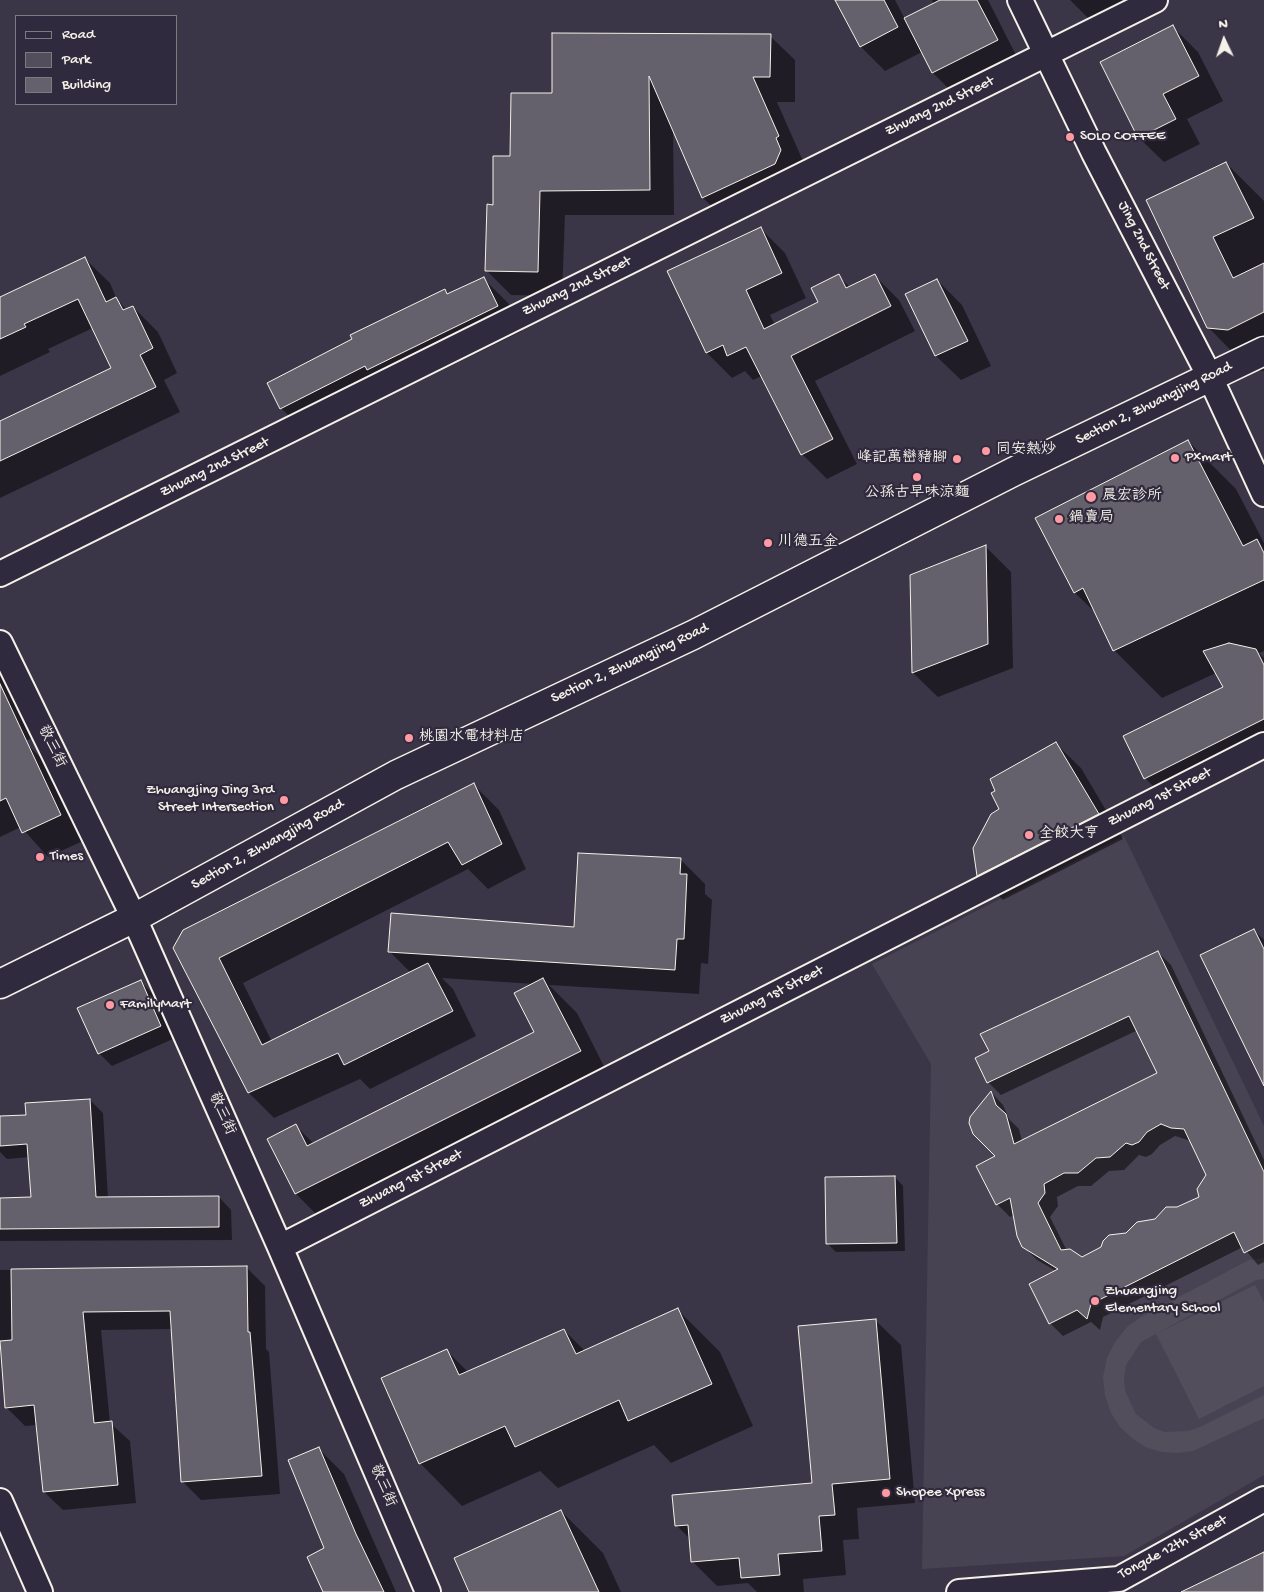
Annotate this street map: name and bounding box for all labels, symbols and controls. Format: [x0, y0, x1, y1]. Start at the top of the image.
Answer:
legend [15, 15, 178, 105]
north arrow [1199, 15, 1249, 65]
text: N [1218, 16, 1228, 33]
text: Road [62, 26, 95, 44]
text: Park [62, 51, 91, 69]
street label: Zhuang 2nd Street [883, 73, 997, 141]
text: Building [62, 76, 111, 94]
place label: SOLO COFFEE [1080, 128, 1165, 146]
marker: SOLO COFFEE [1064, 131, 1076, 143]
street label: Jing 2nd Street [1113, 199, 1173, 293]
street label: Zhuang 2nd Street [520, 253, 634, 321]
street label: Section 2, Zhuangjing Road [1073, 358, 1235, 450]
street label: Zhuang 2nd Street [158, 434, 272, 502]
place label: 同安熱炒 [996, 442, 1056, 460]
marker: 同安熱炒 [980, 445, 992, 457]
place label: Pxmart [1185, 449, 1232, 467]
place label: 峰記萬巒豬腳 [857, 450, 947, 468]
marker: Pxmart [1169, 452, 1181, 464]
marker: 峰記萬巒豬腳 [951, 453, 963, 465]
marker: 公孫古早味涼麵 [911, 471, 923, 483]
place label: 公孫古早味涼麵 [865, 485, 969, 503]
place label: 晨宏診所 [1102, 488, 1162, 506]
marker: 晨宏診所 [1084, 490, 1098, 504]
place label: 鍋賣局 [1069, 510, 1114, 528]
marker: 鍋賣局 [1053, 513, 1065, 525]
place label: 川德五金 [778, 534, 838, 552]
marker: 川德五金 [762, 537, 774, 549]
street label: Section 2, Zhuangjing Road [548, 620, 712, 708]
street label: 敬三街 [33, 723, 69, 771]
place label: 桃園水電材料店 [419, 729, 524, 747]
marker: 桃園水電材料店 [403, 732, 415, 744]
street label: Zhuang 1st Street [1105, 764, 1215, 832]
place label: Zhuangjing Jing 3rd Street Intersection [146, 782, 274, 817]
marker: Zhuangjing Jing 3rd Street Intersection [278, 794, 290, 806]
street label: Section 2, Zhuangjing Road [189, 796, 347, 894]
place label: 全餃大亨 [1039, 826, 1099, 844]
marker: 全餃大亨 [1023, 829, 1035, 841]
place label: Times [50, 848, 83, 866]
marker: Times [34, 851, 46, 863]
street label: Zhuang 1st Street [717, 962, 827, 1030]
place label: FamilyMart [120, 996, 191, 1014]
marker: FamilyMart [104, 999, 116, 1011]
street label: 敬三街 [204, 1090, 238, 1138]
street label: Zhuang 1st Street [356, 1146, 466, 1214]
place label: Zhuangjing Elementary School [1105, 1283, 1221, 1318]
marker: Zhuangjing Elementary School [1089, 1295, 1101, 1307]
street label: 敬三街 [365, 1462, 399, 1510]
place label: Shopee Xpress [896, 1484, 985, 1502]
marker: Shopee Xpress [880, 1487, 892, 1499]
street label: Tongde 12th Street [1116, 1512, 1230, 1584]

